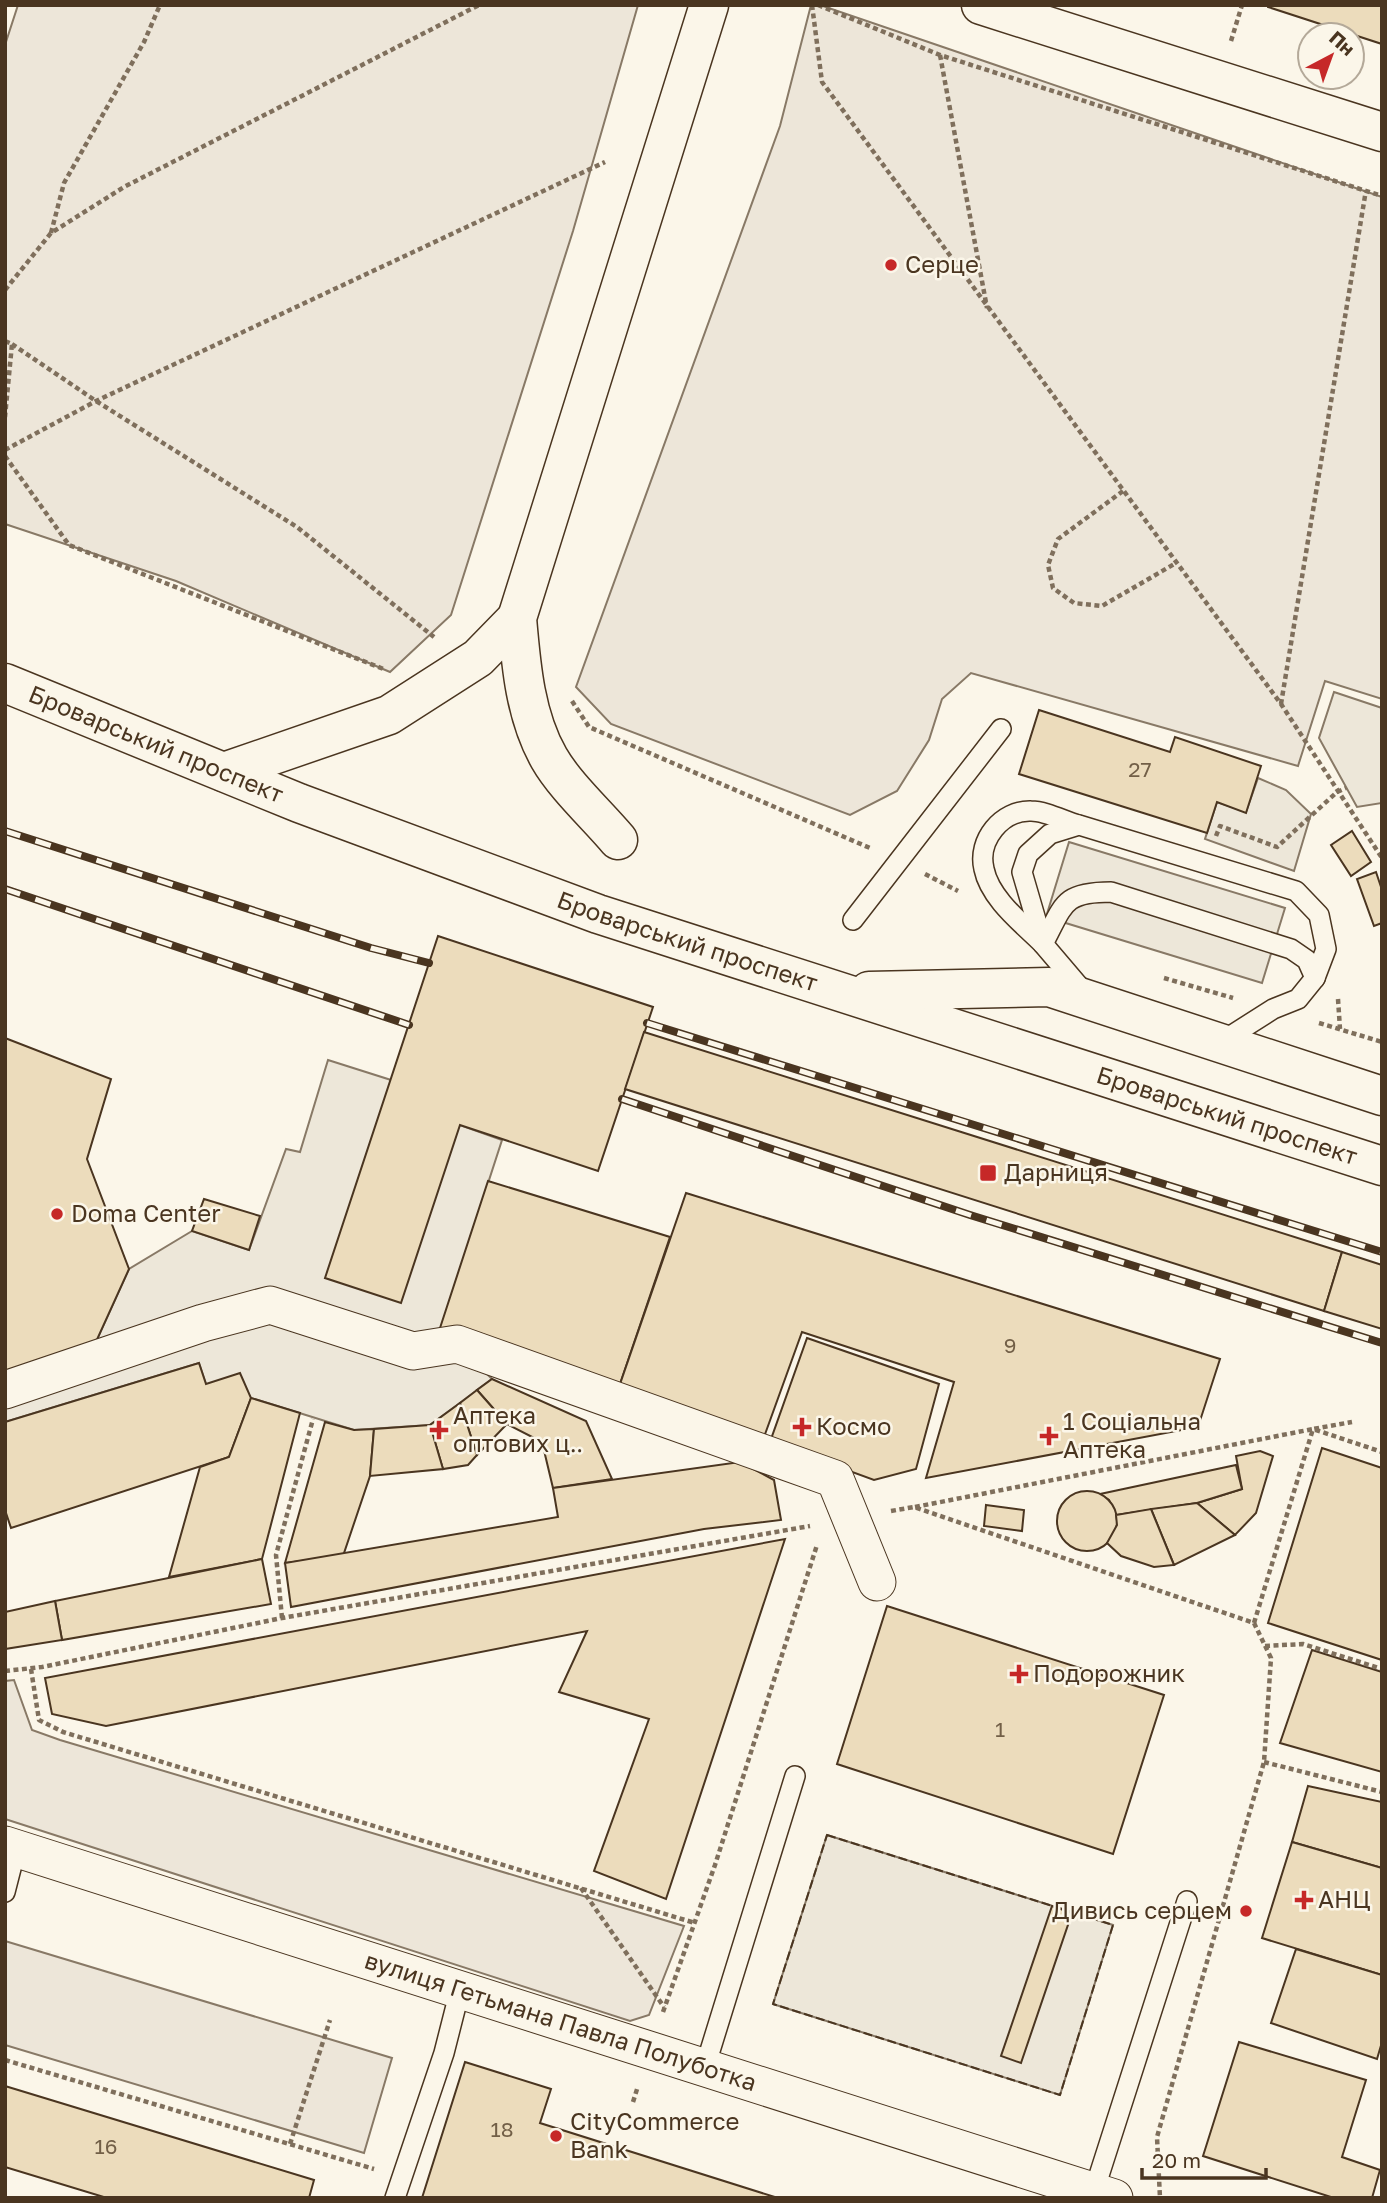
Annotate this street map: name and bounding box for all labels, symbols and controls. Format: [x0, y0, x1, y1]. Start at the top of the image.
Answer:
north arrow [1296, 21, 1366, 91]
text: Пн [1325, 26, 1360, 60]
place label: Серце [905, 249, 979, 278]
marker: Серце [883, 257, 899, 273]
street label: Броварський проспект [25, 678, 288, 808]
house number: 27 [1128, 756, 1152, 782]
street label: Броварський проспект [553, 884, 822, 997]
street label: Броварський проспект [1093, 1059, 1362, 1170]
place label: Дарниця [1004, 1157, 1108, 1186]
marker: Дарниця [978, 1163, 998, 1183]
place label: Doma Center [71, 1198, 221, 1227]
marker: Doma Center [49, 1206, 65, 1222]
house number: 9 [1004, 1332, 1016, 1358]
place label: Аптека оптових ц‥ [453, 1400, 583, 1457]
place label: 1 Соціальна Аптека [1063, 1406, 1201, 1463]
place label: Космо [816, 1411, 891, 1440]
marker: Космо [794, 1419, 810, 1435]
marker: Аптека оптових ц‥ [431, 1422, 447, 1438]
marker: 1 Соціальна Аптека [1041, 1428, 1057, 1444]
place label: Подорожник [1033, 1658, 1185, 1687]
marker: Подорожник [1011, 1666, 1027, 1682]
house number: 1 [995, 1716, 1005, 1742]
place label: АНЦ [1318, 1884, 1371, 1913]
marker: АНЦ [1296, 1892, 1312, 1908]
place label: Дивись серцем [1052, 1895, 1232, 1924]
marker: Дивись серцем [1238, 1903, 1254, 1919]
street label: вулиця Гетьмана Павла Полуботка [362, 1945, 760, 2096]
place label: CityCommerce Bank [570, 2106, 740, 2163]
house number: 18 [491, 2116, 514, 2142]
marker: CityCommerce Bank [548, 2128, 564, 2144]
house number: 16 [95, 2133, 117, 2159]
scale bar [1142, 2136, 1266, 2180]
text: 20 m [1152, 2147, 1201, 2173]

